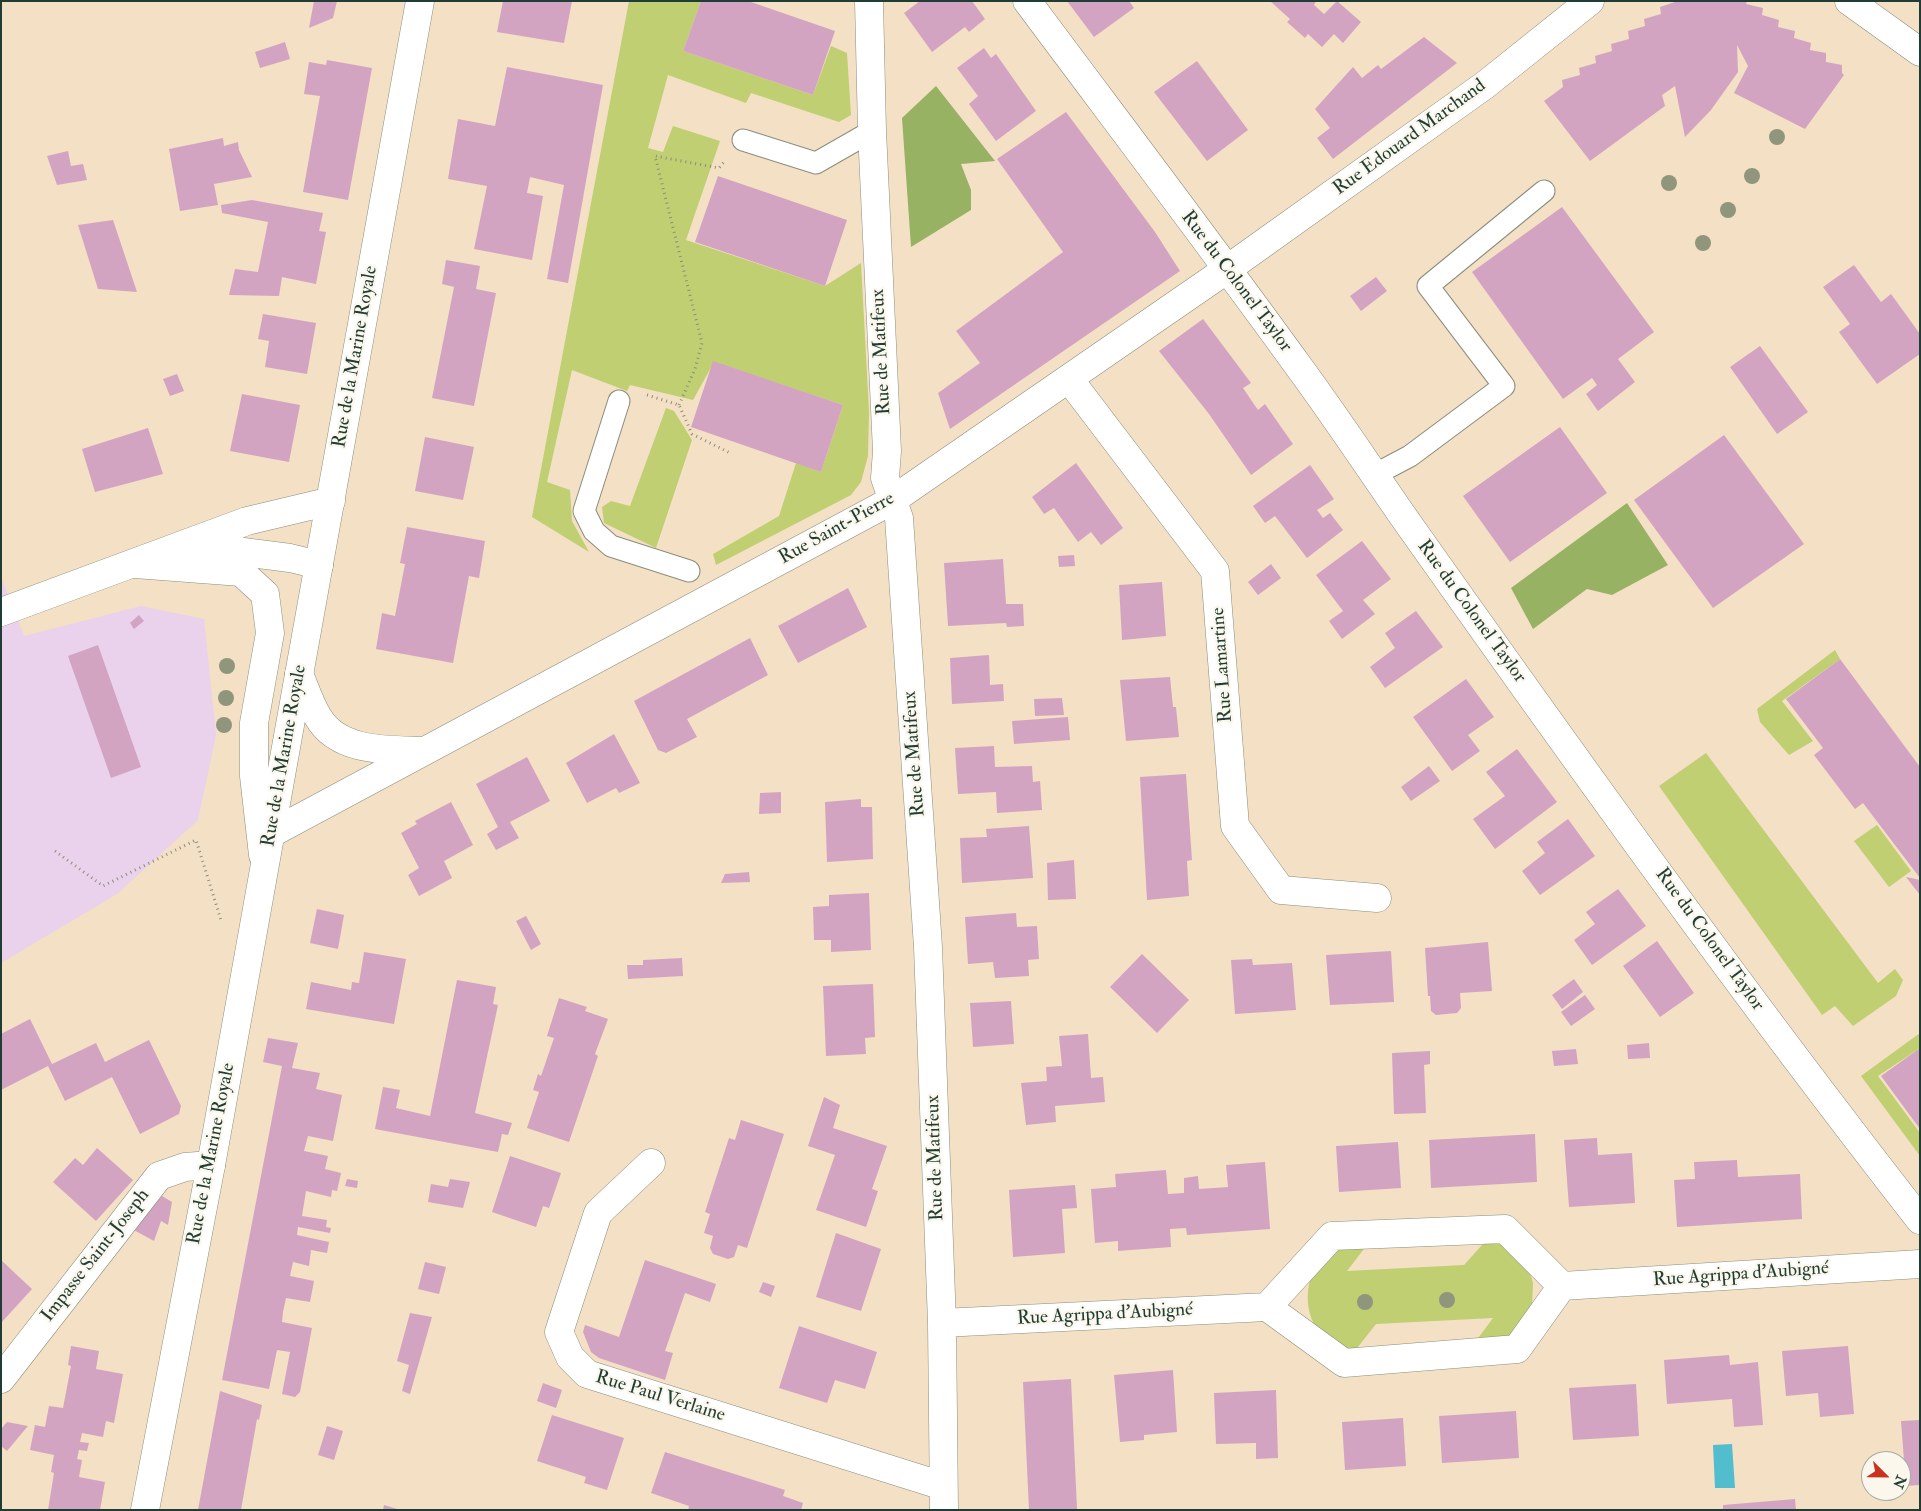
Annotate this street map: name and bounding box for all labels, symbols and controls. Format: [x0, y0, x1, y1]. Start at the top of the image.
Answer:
street label: Rue Edouard Marchand [1329, 75, 1491, 201]
street label: Rue du Colonel Taylor [1176, 207, 1296, 357]
street label: Rue de la Marine Royale [329, 264, 383, 450]
street label: Rue de Matifeux [867, 288, 897, 416]
street label: Rue Saint-Pierre [775, 488, 899, 570]
street label: Rue du Colonel Taylor [1412, 536, 1530, 688]
street label: Rue Lamartine [1208, 607, 1238, 723]
street label: Rue de la Marine Royale [258, 663, 312, 849]
street label: Rue de Matifeux [899, 690, 931, 818]
street label: Rue du Colonel Taylor [1650, 864, 1768, 1016]
street label: Rue de la Marine Royale [183, 1061, 241, 1247]
street label: Rue de Matifeux [922, 1095, 950, 1221]
street label: Impasse Saint-Joseph [37, 1185, 155, 1327]
street label: Rue Agrippa d'Aubigné [1652, 1257, 1830, 1293]
street label: Rue Agrippa d'Aubigné [1016, 1299, 1194, 1331]
street label: Rue Paul Verlaine [592, 1366, 728, 1428]
north arrow [1861, 1451, 1911, 1501]
text: N [1889, 1473, 1910, 1491]

